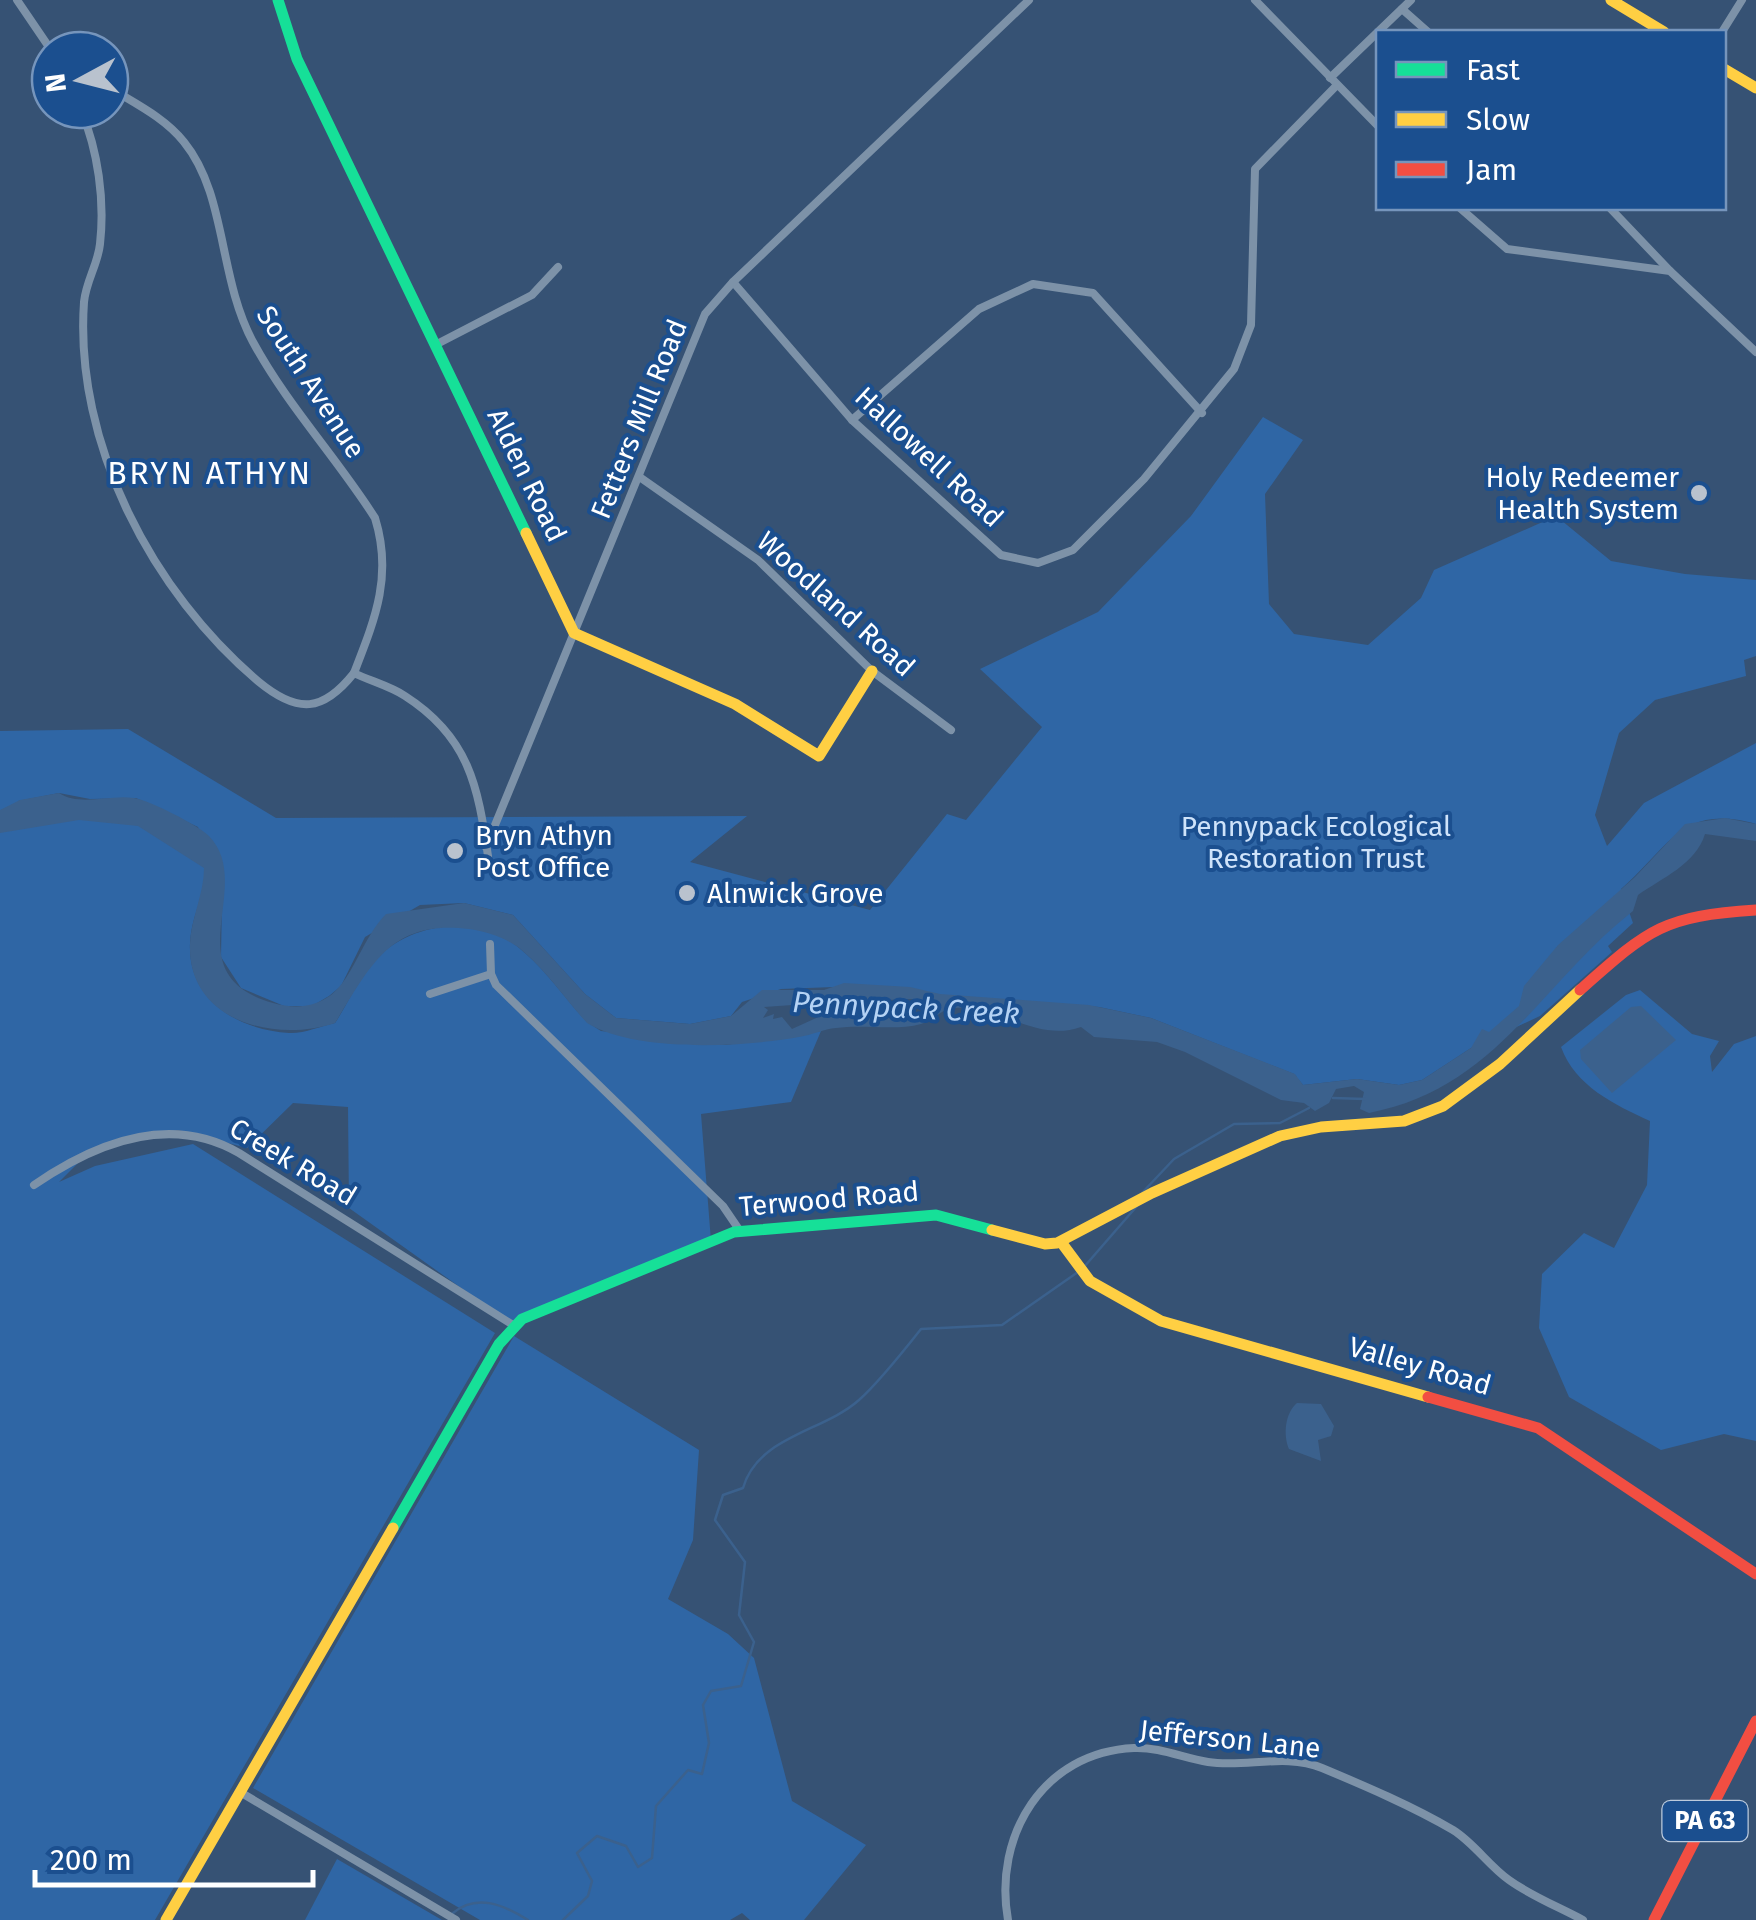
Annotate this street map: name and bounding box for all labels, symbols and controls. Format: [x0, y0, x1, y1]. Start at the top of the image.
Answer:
north arrow [30, 30, 130, 130]
legend [1376, 30, 1726, 210]
text: Fast [1466, 52, 1520, 88]
text: N [38, 72, 73, 94]
text: Slow [1466, 102, 1530, 138]
text: Jam [1466, 152, 1517, 188]
street label: South Avenue [250, 300, 372, 464]
street label: Fetters Mill Road [584, 315, 694, 523]
street label: Hallowell Road [848, 380, 1010, 534]
street label: Alden Road [480, 403, 574, 547]
district label: BRYN ATHYN [107, 454, 313, 492]
place label: Holy Redeemer Health System [1485, 461, 1679, 526]
marker: Holy Redeemer Health System [1688, 482, 1710, 504]
street label: Woodland Road [750, 525, 922, 683]
park label: Pennypack Ecological Restoration Trust [1181, 810, 1451, 875]
place label: Bryn Athyn Post Office [475, 819, 613, 884]
marker: Bryn Athyn Post Office [444, 840, 466, 862]
place label: Alnwick Grove [707, 877, 884, 910]
marker: Alnwick Grove [676, 882, 698, 904]
water label: Pennypack Creek [791, 984, 1021, 1032]
street label: Creek Road [224, 1111, 362, 1213]
street label: Terwood Road [738, 1175, 920, 1223]
street label: Valley Road [1345, 1330, 1495, 1402]
street label: Jefferson Lane [1138, 1713, 1322, 1765]
road number: PA 63 [1662, 1801, 1748, 1841]
scale bar [35, 1825, 312, 1887]
text: 200 m [50, 1842, 132, 1878]

